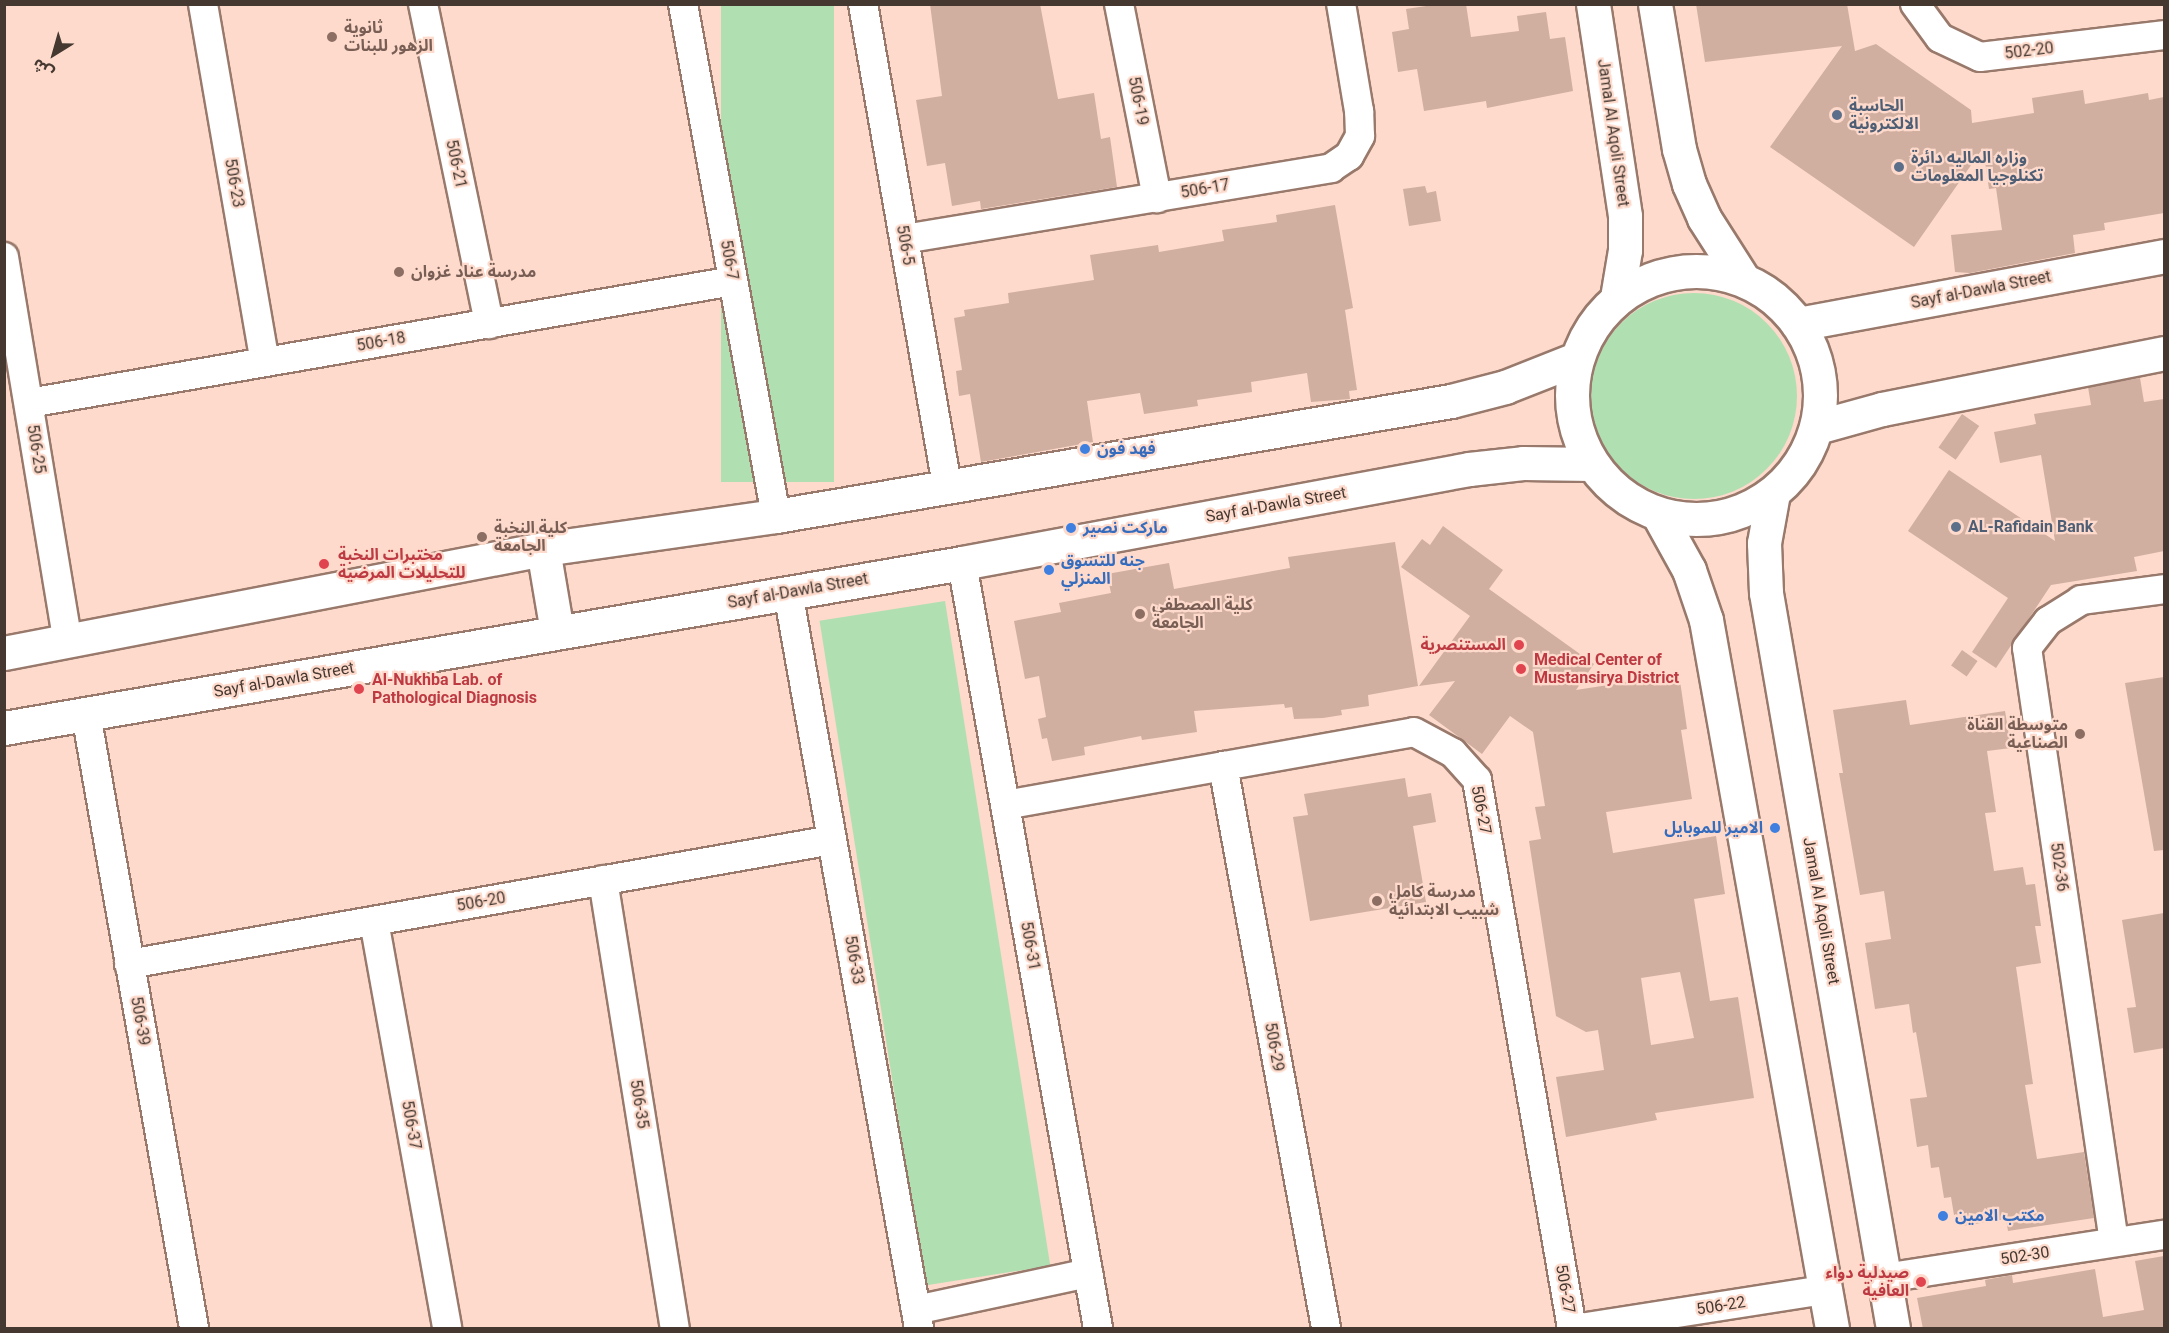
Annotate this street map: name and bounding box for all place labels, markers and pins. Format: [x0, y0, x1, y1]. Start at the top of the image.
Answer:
place label: ثانوية الزهور للبنات [344, 18, 433, 56]
marker: ثانوية الزهور للبنات [325, 30, 339, 44]
place label: الحاسبة الالكترونية [1849, 96, 1919, 134]
marker: الحاسبة الالكترونية [1830, 108, 1844, 122]
place label: وزاره الماليه دائرة تكنلوجيا المعلومات [1911, 148, 2043, 186]
marker: وزاره الماليه دائرة تكنلوجيا المعلومات [1892, 160, 1906, 174]
place label: مدرسة عناد غزوان [411, 262, 536, 282]
marker: مدرسة عناد غزوان [392, 265, 406, 279]
place label: فهد فون [1097, 439, 1156, 459]
marker: فهد فون [1078, 442, 1092, 456]
place label: AL-Rafidain Bank [1968, 517, 2093, 537]
place label: كلية النخبة الجامعة [494, 518, 567, 556]
place label: ماركت نصير [1083, 518, 1168, 538]
marker: AL-Rafidain Bank [1949, 520, 1963, 534]
marker: ماركت نصير [1064, 521, 1078, 535]
marker: كلية النخبة الجامعة [475, 530, 489, 544]
place label: مختبرات النخبة للتحليلات المرضية [338, 545, 465, 583]
place label: جنه للتسوق المنزلي [1061, 551, 1145, 589]
marker: مختبرات النخبة للتحليلات المرضية [315, 555, 333, 573]
marker: جنه للتسوق المنزلي [1042, 563, 1056, 577]
place label: كلية المصطفى الجامعة [1152, 595, 1253, 633]
marker: كلية المصطفى الجامعة [1133, 607, 1147, 621]
place label: المستنصرية [1420, 635, 1506, 655]
marker: المستنصرية [1510, 636, 1528, 654]
place label: Medical Center of Mustansirya District [1534, 650, 1679, 688]
marker: Medical Center of Mustansirya District [1512, 660, 1530, 678]
place label: Al-Nukhba Lab. of Pathological Diagnosis [372, 670, 537, 708]
marker: Al-Nukhba Lab. of Pathological Diagnosis [350, 680, 368, 698]
place label: متوسطة القناة الصناعية [1967, 715, 2068, 753]
marker: متوسطة القناة الصناعية [2073, 727, 2087, 741]
place label: الامير للموبايل [1664, 818, 1763, 838]
marker: الامير للموبايل [1768, 821, 1782, 835]
place label: مدرسة كامل شبيب الابتدائية [1389, 882, 1499, 920]
marker: مدرسة كامل شبيب الابتدائية [1370, 894, 1384, 908]
place label: مكتب الامين [1955, 1206, 2044, 1226]
marker: مكتب الامين [1936, 1209, 1950, 1223]
place label: صيدلية دواء العافية [1825, 1263, 1909, 1301]
marker: صيدلية دواء العافية [1914, 1275, 1928, 1289]

